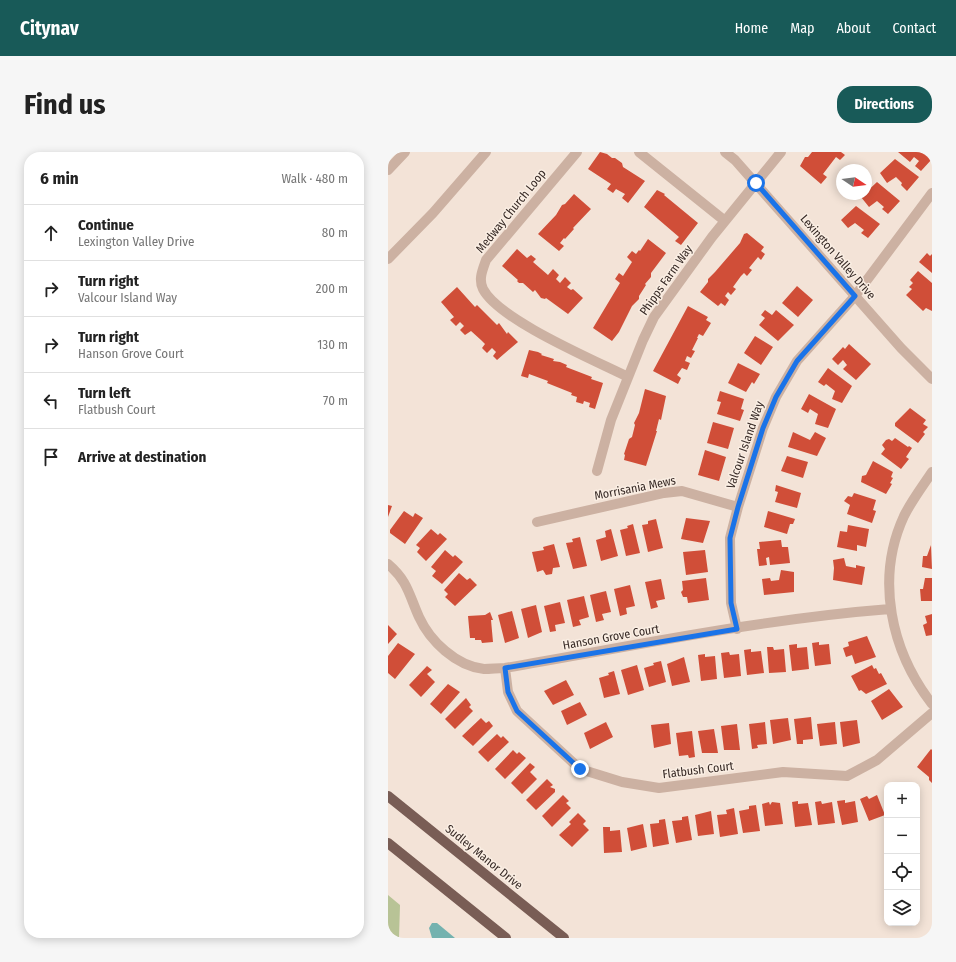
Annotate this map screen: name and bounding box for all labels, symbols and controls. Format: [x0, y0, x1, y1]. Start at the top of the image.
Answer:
text: Citynav [20, 17, 79, 40]
text: Home [735, 20, 768, 37]
text: Map [790, 20, 814, 37]
text: About [836, 20, 871, 37]
text: Contact [893, 20, 936, 37]
button: Directions [837, 86, 932, 123]
text: Find us [24, 88, 106, 121]
north arrow [836, 164, 872, 200]
street label: Medway Church Loop [473, 166, 549, 256]
text: 6 min [40, 168, 79, 189]
text: Walk · 480 m [281, 171, 348, 186]
route start [747, 174, 765, 192]
street label: Lexington Valley Drive [797, 212, 879, 302]
text: Continue [78, 216, 134, 234]
icon: ahead [40, 222, 62, 244]
text: 80 m [322, 225, 348, 240]
text: Lexington Valley Drive [78, 234, 194, 249]
street label: Phipps Farm Way [637, 242, 696, 318]
text: Turn right [78, 272, 139, 290]
icon: right [40, 278, 62, 300]
text: 200 m [316, 281, 348, 296]
text: Valcour Island Way [78, 290, 177, 305]
text: Turn right [78, 328, 139, 346]
icon: right [40, 334, 62, 356]
text: 130 m [317, 337, 348, 352]
text: Hanson Grove Court [78, 346, 184, 361]
text: Turn left [78, 384, 131, 402]
icon: left [40, 390, 62, 412]
text: 70 m [323, 393, 348, 408]
street label: Valcour Island Way [723, 399, 767, 491]
text: Flatbush Court [78, 402, 156, 417]
icon: arrive [40, 446, 62, 468]
text: Arrive at destination [78, 448, 206, 466]
street label: Morrisania Mews [593, 473, 677, 503]
street label: Hanson Grove Court [562, 622, 660, 652]
street label: Flatbush Court [662, 759, 734, 781]
route end [571, 760, 589, 778]
map controls [884, 782, 920, 926]
button: + [884, 782, 920, 818]
button: − [884, 818, 920, 854]
street label: Sudley Manor Drive [443, 822, 525, 892]
button: locate [884, 854, 920, 890]
button: layers [884, 890, 920, 926]

